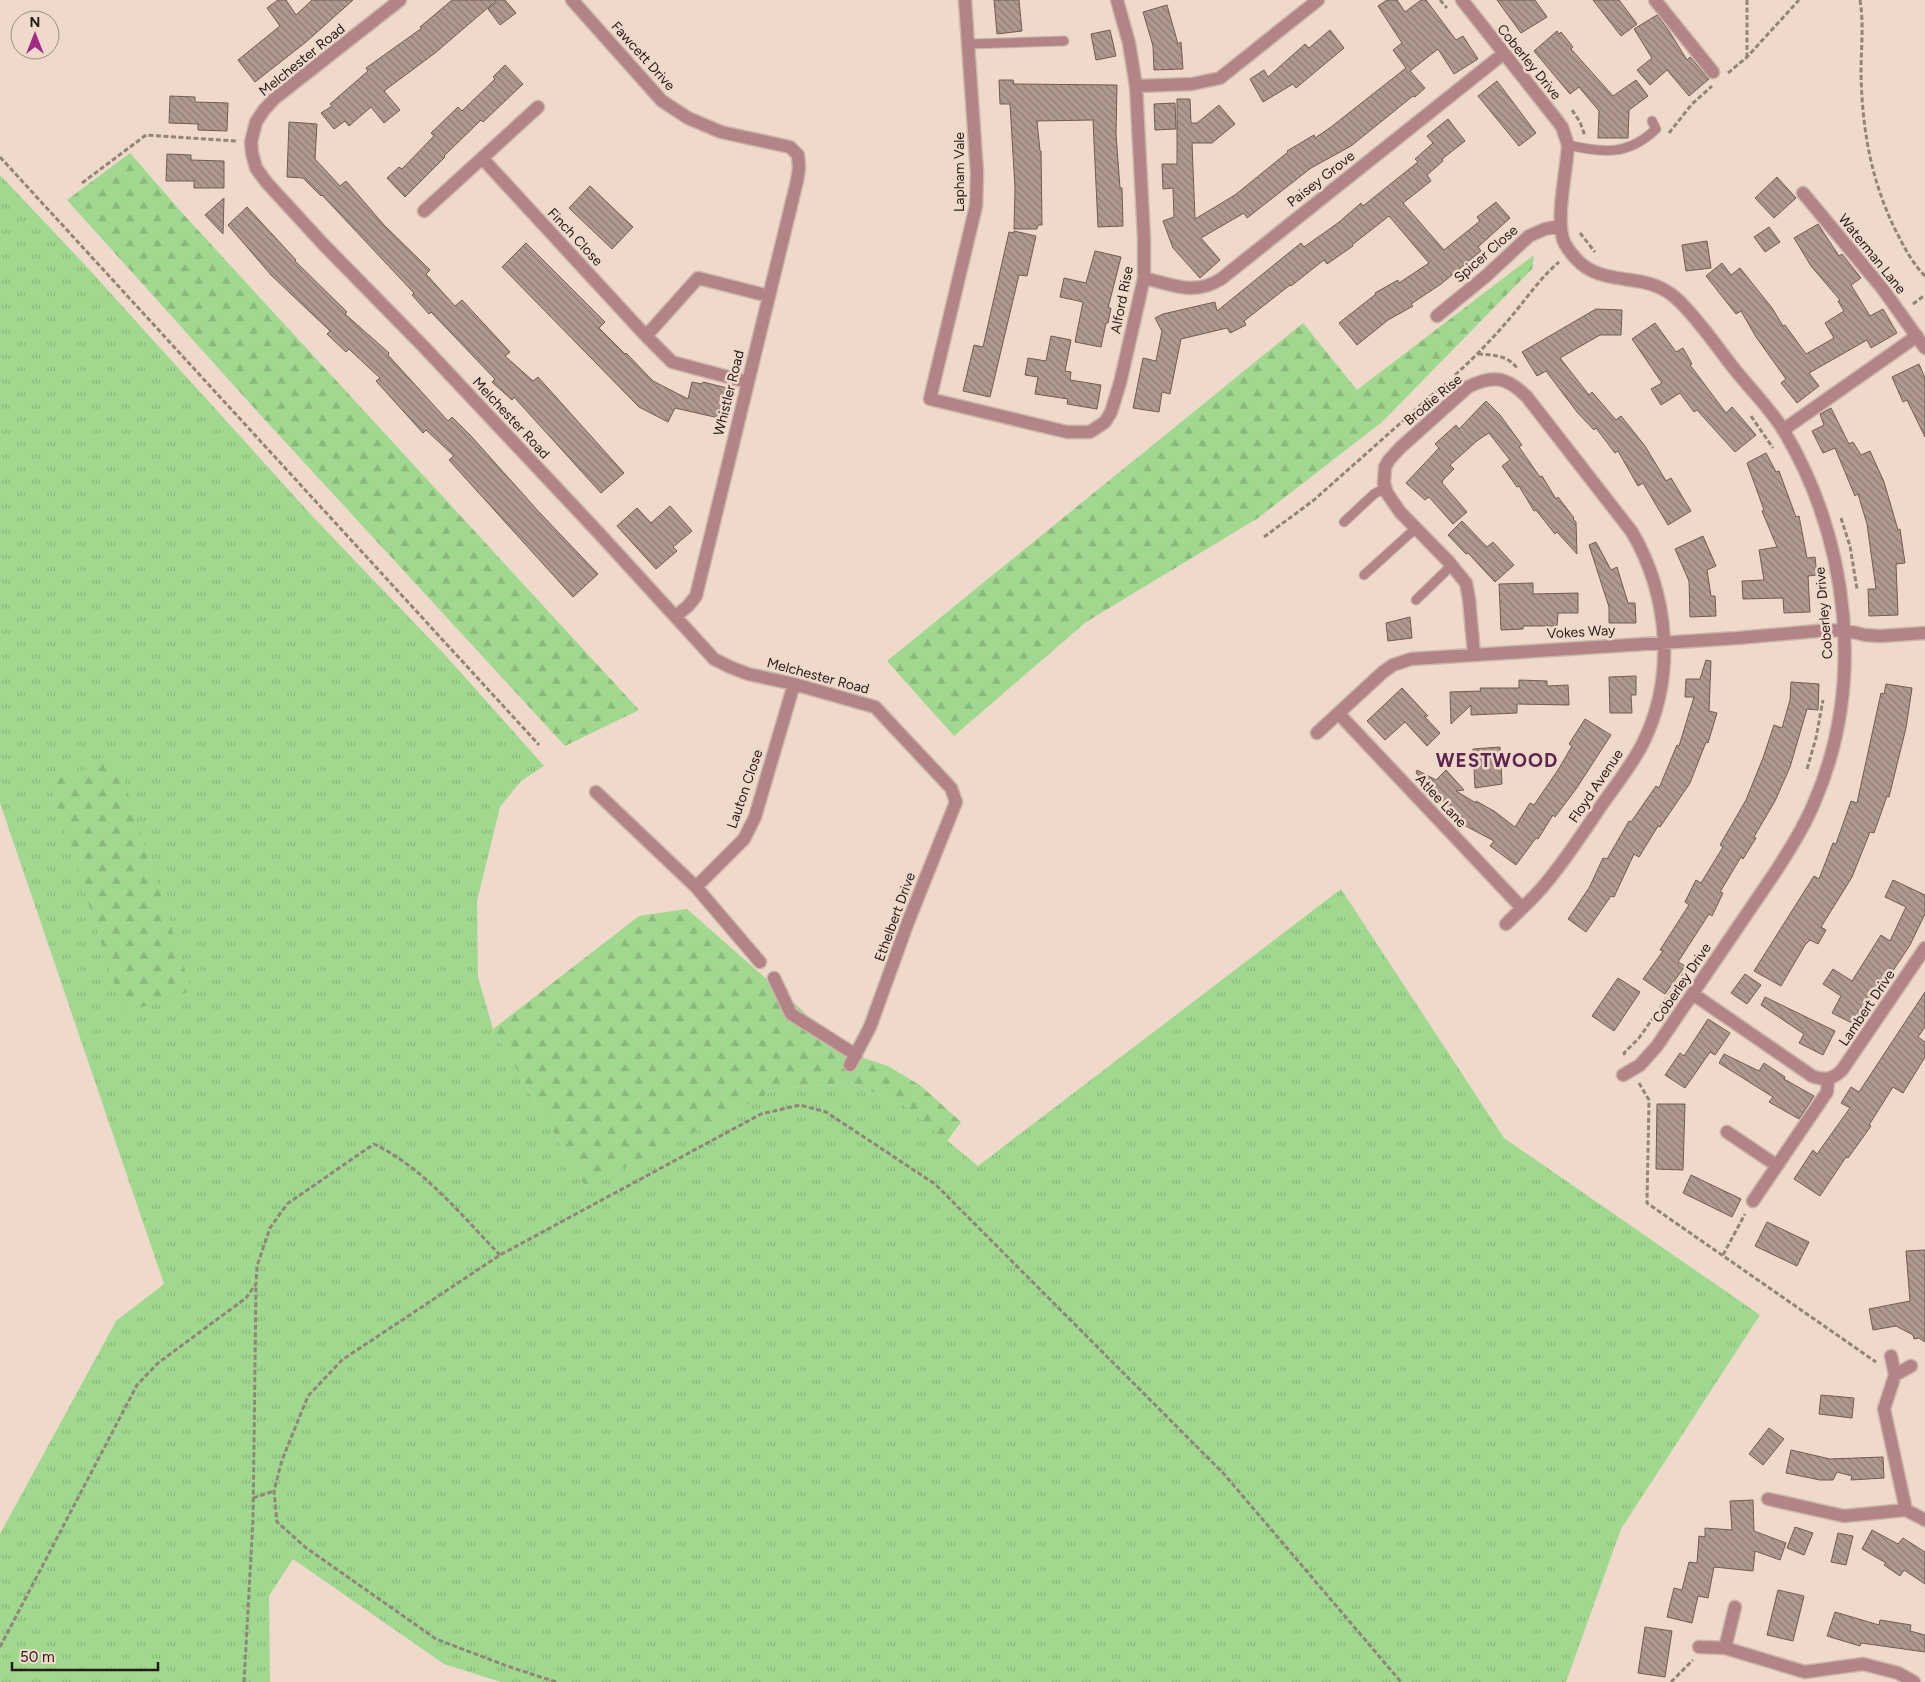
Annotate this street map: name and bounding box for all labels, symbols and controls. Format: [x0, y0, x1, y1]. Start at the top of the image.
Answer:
north arrow [10, 10, 60, 60]
text: N [30, 14, 40, 31]
street label: Fawcett Drive [608, 18, 679, 94]
street label: Melchester Road [256, 20, 348, 100]
street label: Coberley Drive [1493, 21, 1565, 104]
street label: Lapham Vale [951, 132, 968, 212]
street label: Paisey Grove [1284, 147, 1359, 211]
street label: Finch Close [544, 205, 606, 270]
street label: Waterman Lane [1835, 211, 1910, 298]
street label: Spicer Close [1451, 221, 1522, 286]
street label: Alford Rise [1107, 264, 1137, 335]
street label: Whistler Road [710, 349, 748, 437]
street label: Brodie Rise [1401, 371, 1466, 429]
street label: Melchester Road [469, 374, 553, 462]
street label: Coberley Drive [1811, 566, 1836, 660]
street label: Vokes Way [1546, 622, 1616, 642]
street label: Melchester Road [765, 654, 871, 698]
street label: Floyd Avenue [1565, 746, 1627, 826]
street label: Lauton Close [724, 747, 767, 831]
district label: WESTWOOD [1436, 749, 1558, 772]
street label: Atlee Lane [1412, 771, 1470, 831]
street label: Ethelbert Drive [871, 870, 919, 964]
street label: Coberley Drive [1649, 940, 1715, 1026]
street label: Lambert Drive [1835, 966, 1899, 1049]
scale bar [12, 1640, 159, 1672]
text: 50 m [20, 1648, 55, 1666]

